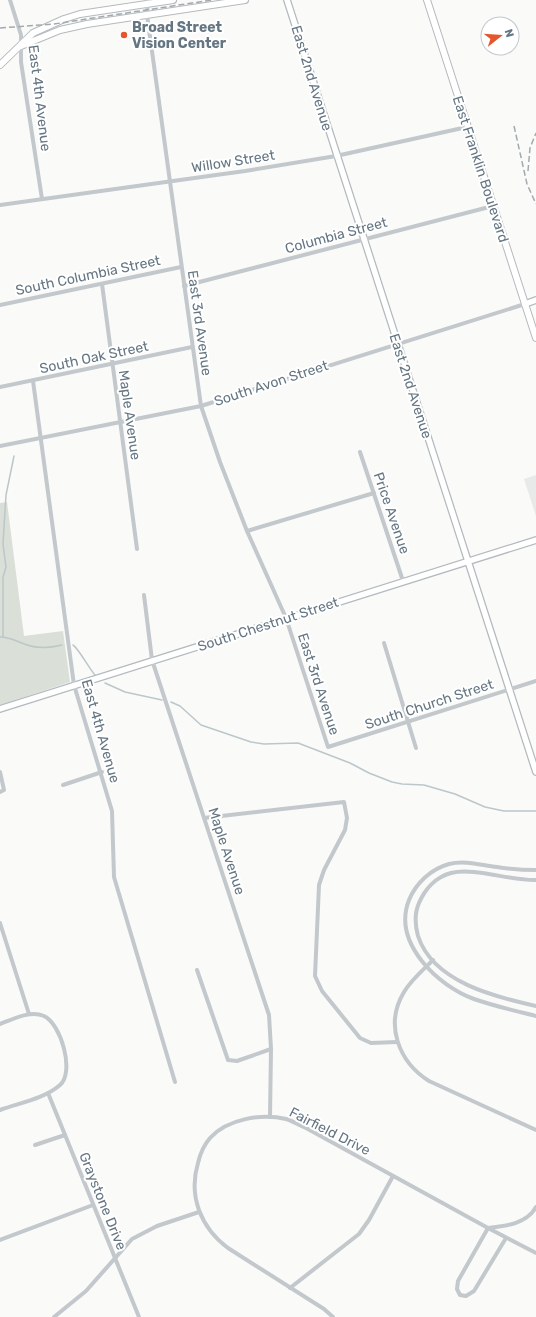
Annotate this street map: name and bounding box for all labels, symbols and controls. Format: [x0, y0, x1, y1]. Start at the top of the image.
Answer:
north arrow [480, 16, 520, 56]
place label: Broad Street Vision Center [132, 19, 227, 52]
street label: East 2nd Avenue [287, 23, 336, 133]
text: N [502, 28, 516, 39]
marker: Broad Street Vision Center [119, 30, 129, 40]
street label: East 4th Avenue [25, 44, 54, 152]
street label: East Franklin Boulevard [449, 94, 512, 245]
street label: Willow Street [190, 146, 276, 176]
street label: Columbia Street [283, 214, 390, 257]
street label: South Columbia Street [14, 252, 163, 299]
street label: East 3rd Avenue [184, 269, 215, 377]
street label: East 2nd Avenue [386, 332, 436, 441]
street label: South Oak Street [38, 338, 151, 377]
street label: South Avon Street [212, 357, 331, 410]
street label: Maple Avenue [115, 369, 144, 461]
street label: Price Avenue [370, 470, 414, 556]
street label: South Chestnut Street [196, 593, 341, 655]
street label: East 3rd Avenue [294, 631, 343, 737]
street label: South Church Street [363, 675, 496, 733]
street label: East 4th Avenue [78, 677, 123, 785]
street label: Maple Avenue [204, 805, 249, 897]
street label: Fairfield Drive [286, 1104, 373, 1159]
street label: Graystone Drive [75, 1150, 130, 1253]

